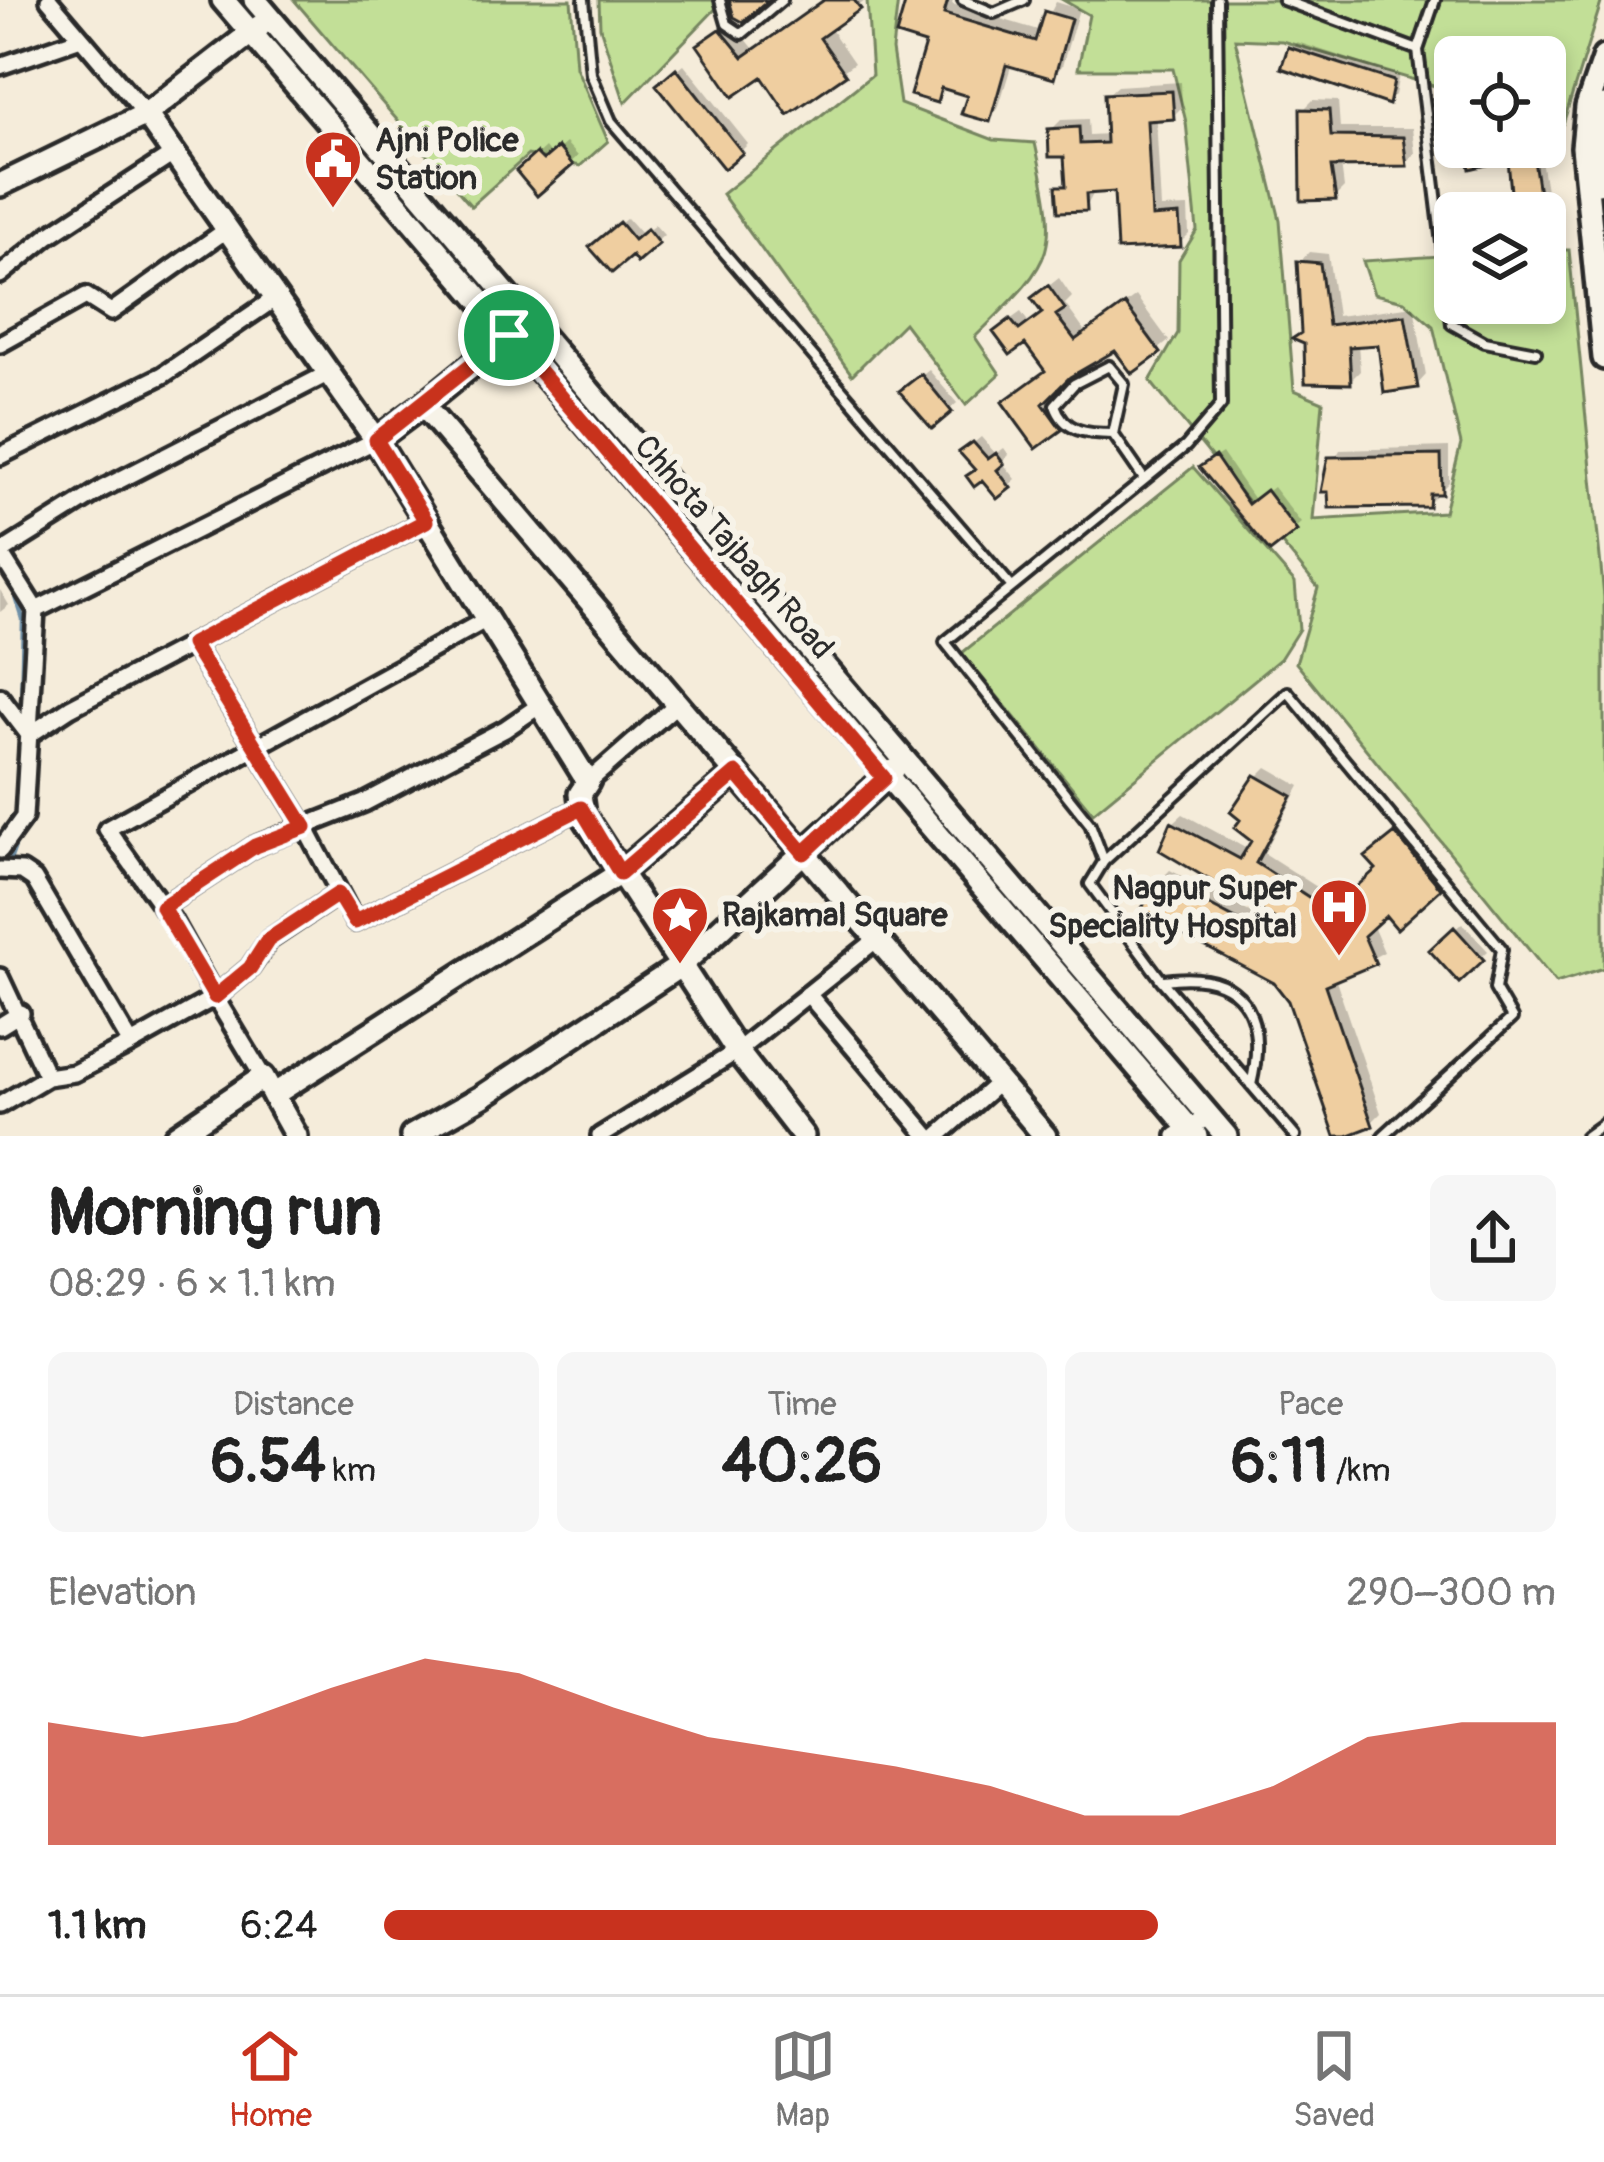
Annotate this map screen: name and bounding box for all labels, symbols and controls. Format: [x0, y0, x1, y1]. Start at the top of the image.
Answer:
map controls [1434, 36, 1566, 324]
button: locate [1434, 36, 1566, 168]
place label: Ajni Police Station [375, 120, 519, 199]
public building icon: Ajni Police Station [302, 128, 364, 210]
button: layers [1434, 192, 1566, 324]
pin [458, 284, 560, 386]
icon: arrive [476, 302, 542, 368]
street label: Chhota Tajbagh Road [626, 427, 842, 667]
place label: Nagpur Super Speciality Hospital [1048, 868, 1297, 947]
hospital icon: Nagpur Super Speciality Hospital [1308, 876, 1370, 958]
place icon: Rajkamal Square [649, 884, 711, 966]
place label: Rajkamal Square [722, 895, 948, 936]
text: Morning run [48, 1172, 382, 1255]
button: share [1430, 1175, 1556, 1301]
text: 08:29 · 6 × 1.1 km [48, 1259, 336, 1308]
text: Distance [233, 1384, 354, 1425]
text: Time [768, 1384, 836, 1425]
text: Pace [1278, 1384, 1343, 1425]
text: 6.54 [211, 1425, 326, 1500]
text: 40:26 [722, 1425, 882, 1500]
text: 6:11 [1231, 1425, 1329, 1500]
text: km [326, 1450, 376, 1491]
text: /km [1329, 1450, 1391, 1491]
text: Elevation [48, 1568, 197, 1617]
text: 290–300 m [1346, 1568, 1556, 1617]
text: 1.1 km [48, 1901, 146, 1950]
text: 6:24 [240, 1901, 318, 1950]
tab: Home [229, 2023, 312, 2136]
tab: Map [770, 2023, 836, 2136]
tab: Saved [1293, 2023, 1375, 2136]

